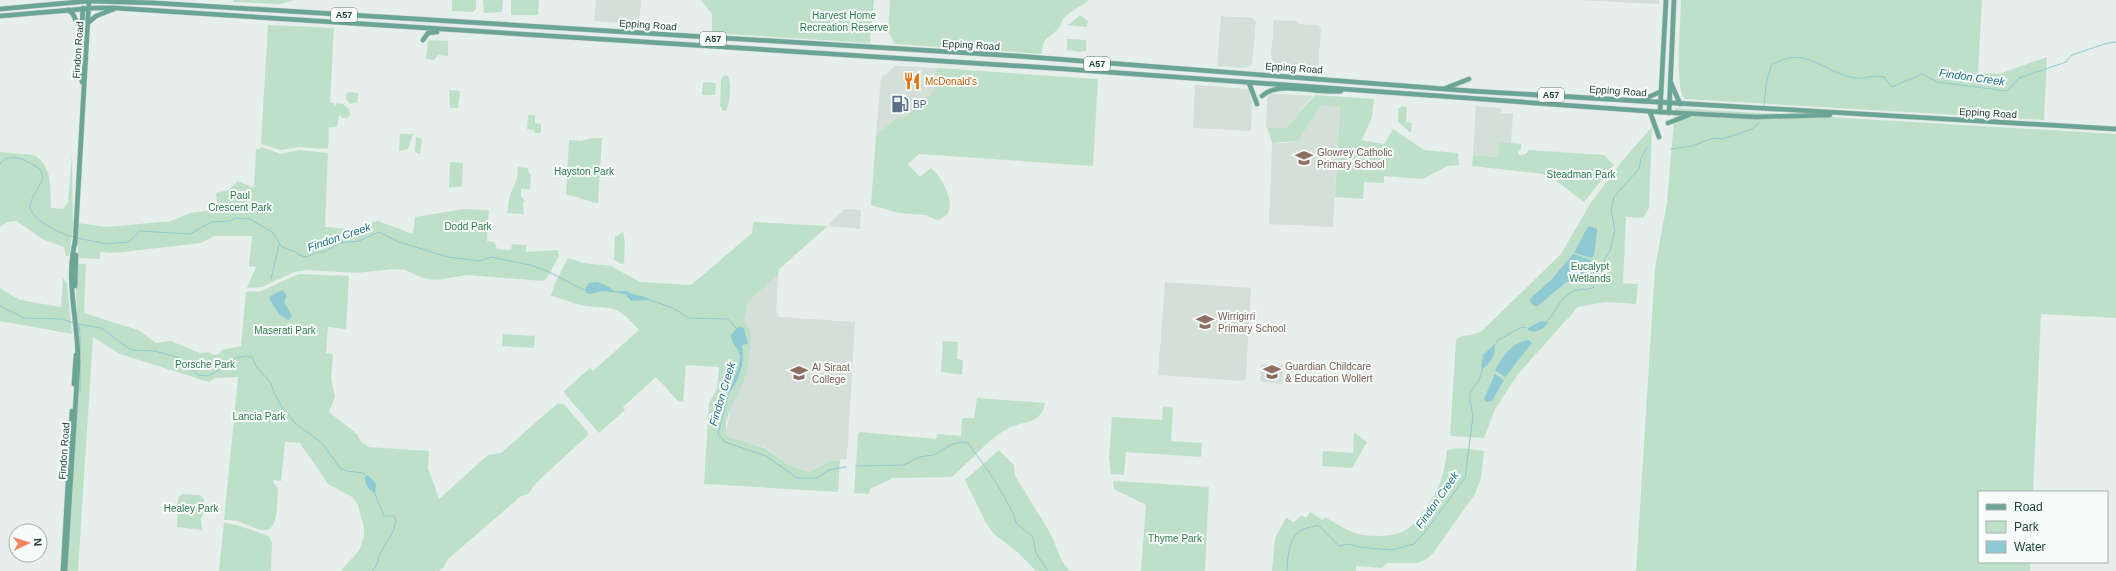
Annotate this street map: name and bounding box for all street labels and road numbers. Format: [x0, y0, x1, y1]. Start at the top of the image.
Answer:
road number: A57 [331, 8, 357, 22]
street label: Epping Road [619, 17, 677, 33]
street label: Findon Road [71, 21, 85, 79]
road number: A57 [700, 32, 726, 46]
street label: Epping Road [942, 38, 1000, 52]
road number: A57 [1084, 57, 1110, 71]
street label: Epping Road [1265, 60, 1323, 76]
street label: Epping Road [1589, 83, 1647, 99]
road number: A57 [1538, 88, 1564, 102]
street label: Epping Road [1959, 106, 2017, 120]
street label: Findon Road [57, 422, 71, 480]

